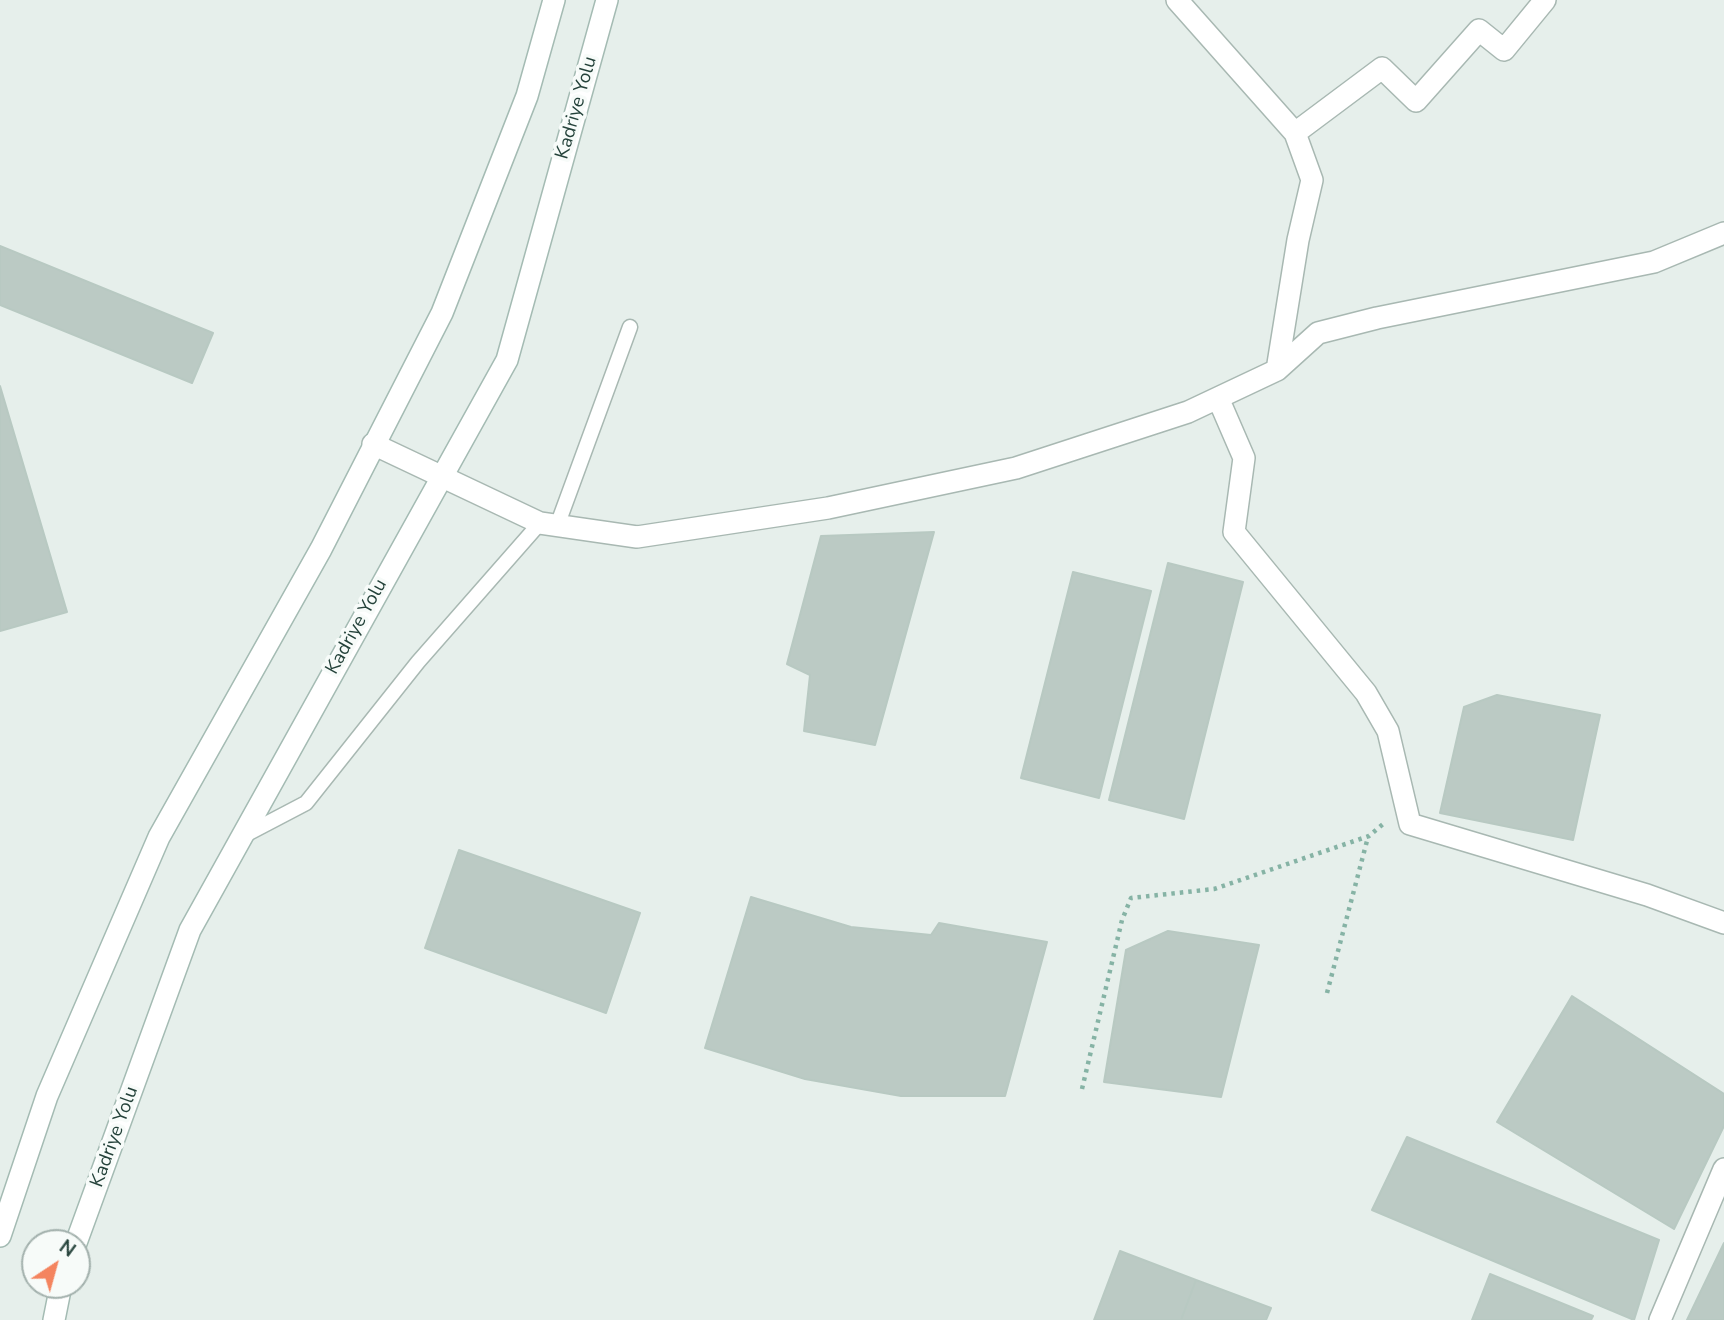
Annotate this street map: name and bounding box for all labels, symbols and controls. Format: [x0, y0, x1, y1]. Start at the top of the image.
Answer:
street label: Kadriye Yolu [551, 54, 603, 162]
street label: Kadriye Yolu [321, 575, 393, 679]
street label: Kadriye Yolu [86, 1084, 144, 1190]
north arrow [21, 1229, 91, 1299]
text: N [54, 1234, 81, 1263]

